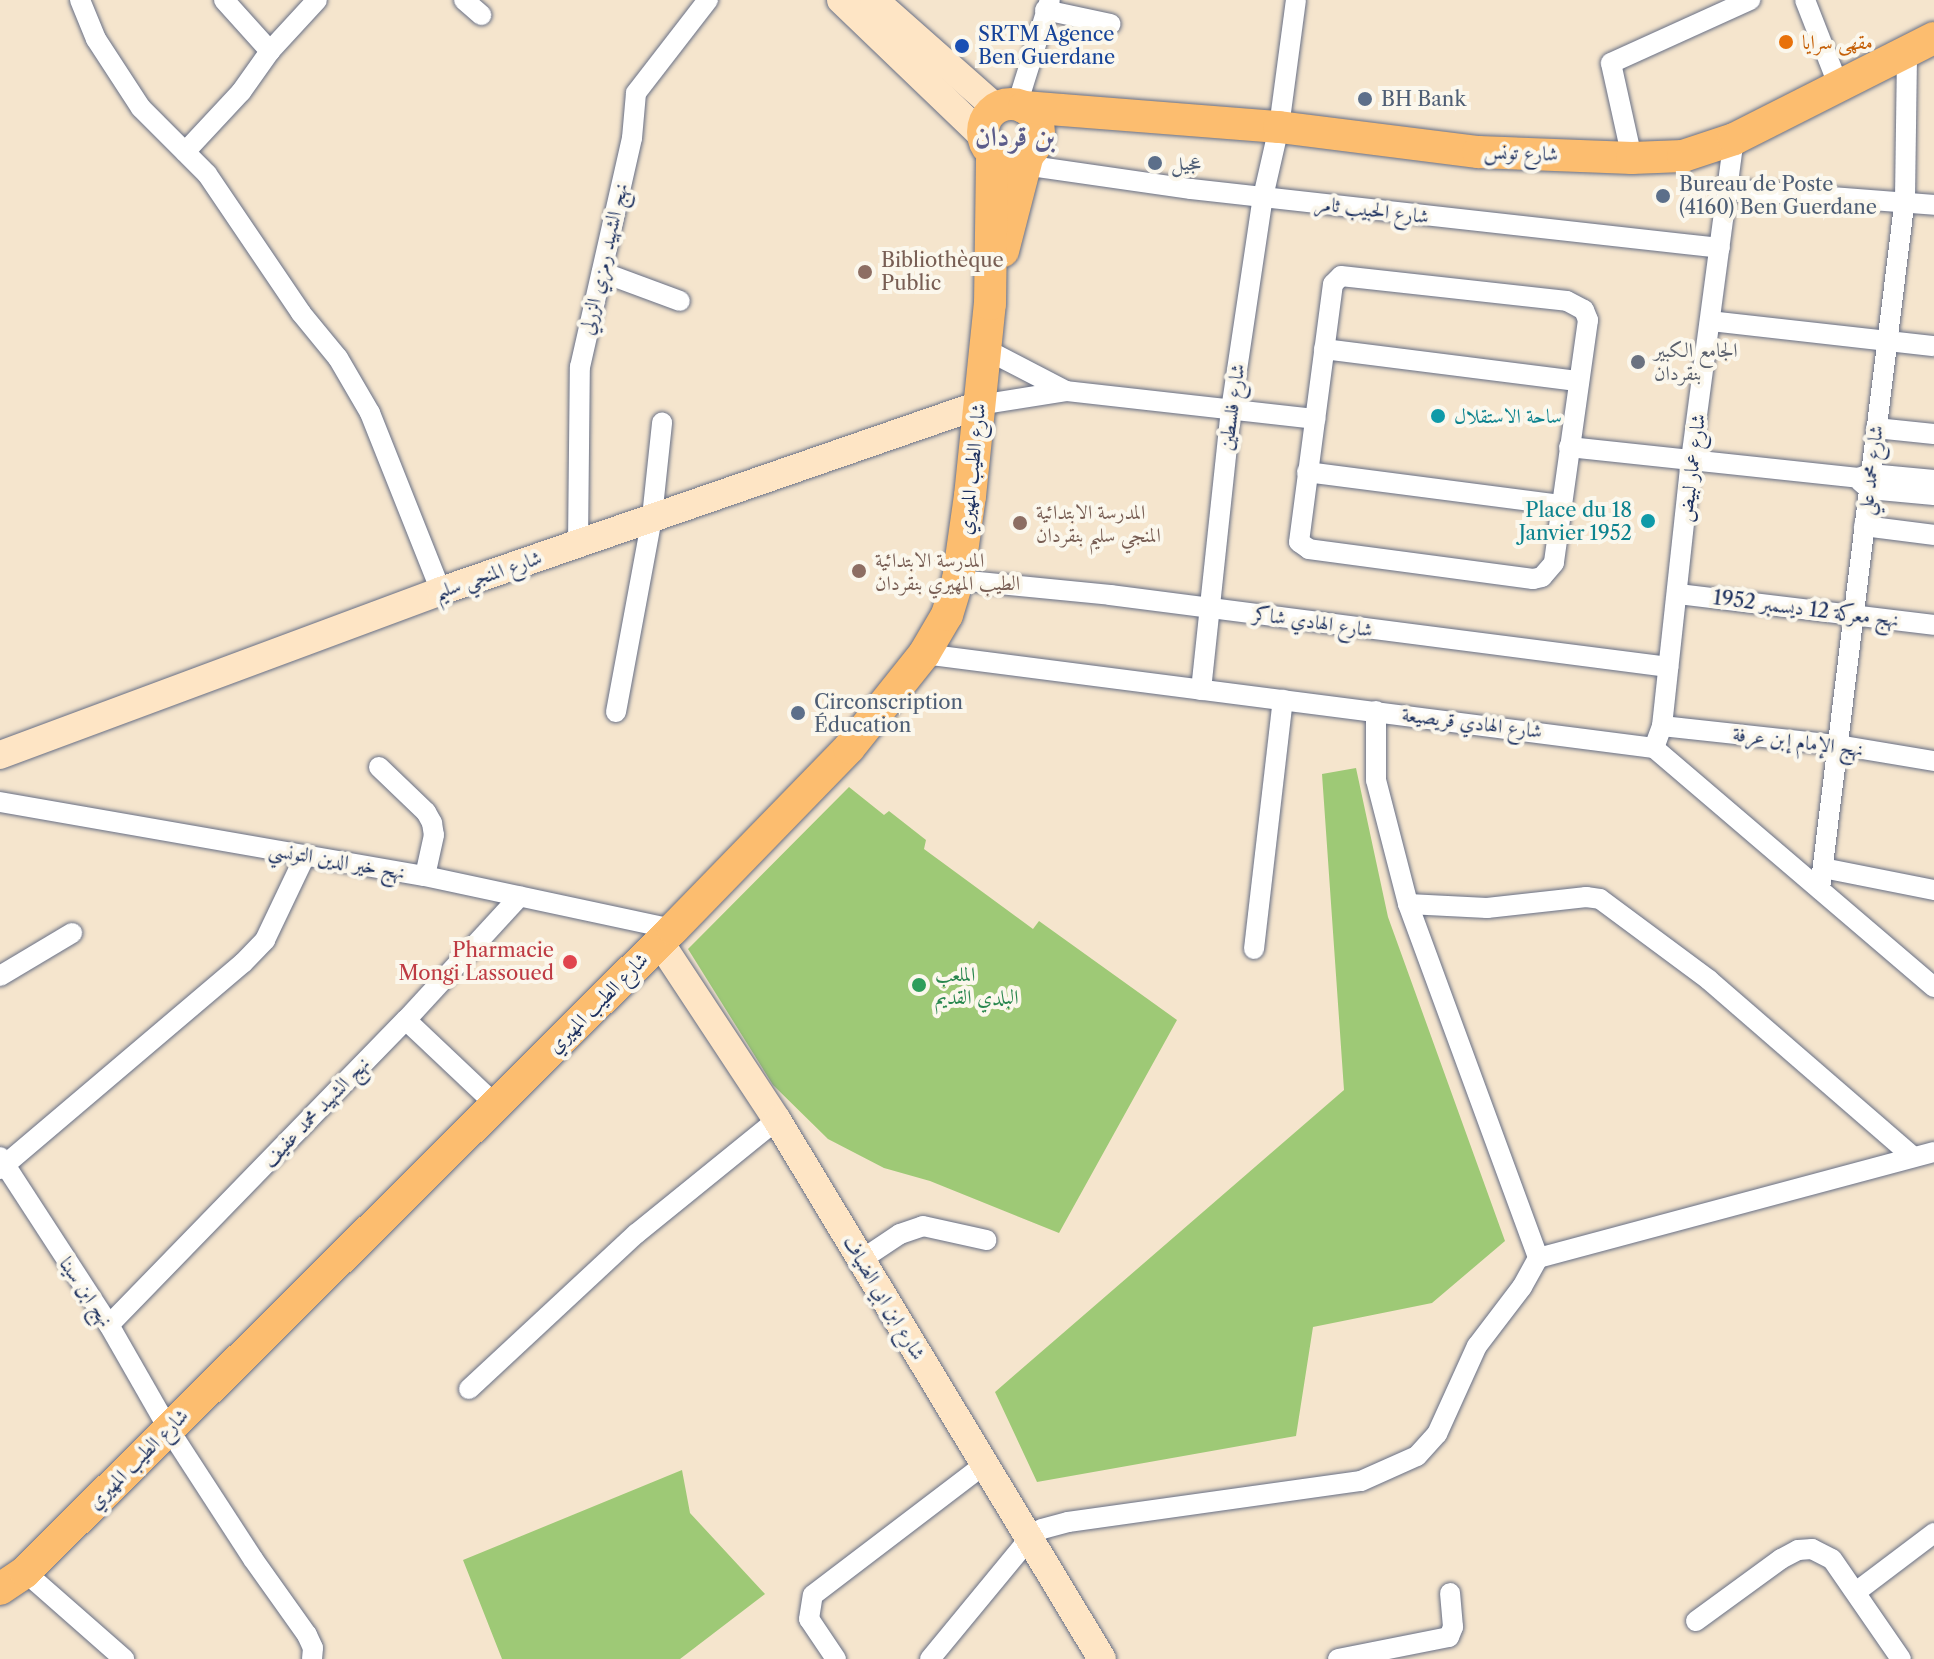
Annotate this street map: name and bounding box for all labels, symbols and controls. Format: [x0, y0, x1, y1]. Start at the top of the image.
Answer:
place label: SRTM Agence Ben Guerdane [978, 22, 1115, 69]
place label: مقهى سرايا [1802, 30, 1873, 54]
marker: مقهى سرايا [1777, 33, 1795, 51]
marker: SRTM Agence Ben Guerdane [953, 37, 971, 55]
place label: BH Bank [1381, 87, 1466, 111]
marker: BH Bank [1356, 90, 1374, 108]
district label: بن قردان [975, 119, 1055, 153]
street label: شارع تونس [1483, 140, 1559, 166]
place label: عجيل [1171, 151, 1201, 175]
marker: عجيل [1146, 154, 1164, 172]
place label: Bureau de Poste (4160) Ben Guerdane [1679, 172, 1877, 219]
street label: نهج الشهيد رمزي الزرلي [575, 181, 633, 337]
marker: Bureau de Poste (4160) Ben Guerdane [1654, 187, 1672, 205]
street label: شارع الحبيب ثامر [1314, 191, 1430, 229]
place label: Bibliothèque Public [881, 248, 1004, 295]
marker: Bibliothèque Public [856, 263, 874, 281]
place label: الجامع الكبير بنقردان [1654, 338, 1738, 385]
marker: الجامع الكبير بنقردان [1629, 353, 1647, 371]
street label: شارع فلسطين [1214, 362, 1250, 452]
street label: شارع الطيب المهيري [953, 402, 991, 536]
place label: ساحة الاستقلال [1454, 404, 1562, 428]
marker: ساحة الاستقلال [1429, 407, 1447, 425]
street label: شارع عمار لبيض [1673, 412, 1711, 524]
street label: شارع محمد علي [1854, 424, 1888, 516]
place label: Place du 18 Janvier 1952 [1518, 498, 1632, 545]
place label: المدرسة الابتدائية المنجي سليم بنقردان [1036, 500, 1161, 547]
marker: Place du 18 Janvier 1952 [1639, 512, 1657, 530]
marker: المدرسة الابتدائية المنجي سليم بنقردان [1011, 514, 1029, 532]
street label: شارع المنجي سليم [431, 545, 545, 605]
place label: المدرسة الابتدائية الطيب المهيري بنقردان [875, 548, 1020, 595]
marker: المدرسة الابتدائية الطيب المهيري بنقردان [850, 562, 868, 580]
street label: نهج معركة 12 ديسمبر 1952 [1712, 586, 1900, 632]
street label: شارع الهادي شاكر [1252, 602, 1374, 642]
place label: Circonscription Éducation [814, 690, 963, 737]
street label: شارع الهادي قريصيعة [1401, 702, 1543, 744]
marker: Circonscription Éducation [789, 704, 807, 722]
street label: نهج الإمام إبن عرفة [1731, 722, 1865, 762]
street label: نهج خير الدين التونسي [267, 837, 407, 885]
place label: Pharmacie Mongi Lassoued [399, 938, 554, 985]
street label: شارع الطيب المهيري [543, 948, 653, 1058]
marker: Pharmacie Mongi Lassoued [561, 953, 579, 971]
place label: الملعب البلدي القديم [935, 962, 1019, 1009]
marker: الملعب البلدي القديم [910, 976, 928, 994]
street label: نهج الشهيد محمد عفيف [257, 1052, 375, 1172]
street label: شارع ابن ابي الضياف [838, 1232, 930, 1364]
street label: نهج ابن سينا [54, 1253, 118, 1331]
street label: شارع الطيب المهيري [83, 1404, 193, 1514]

